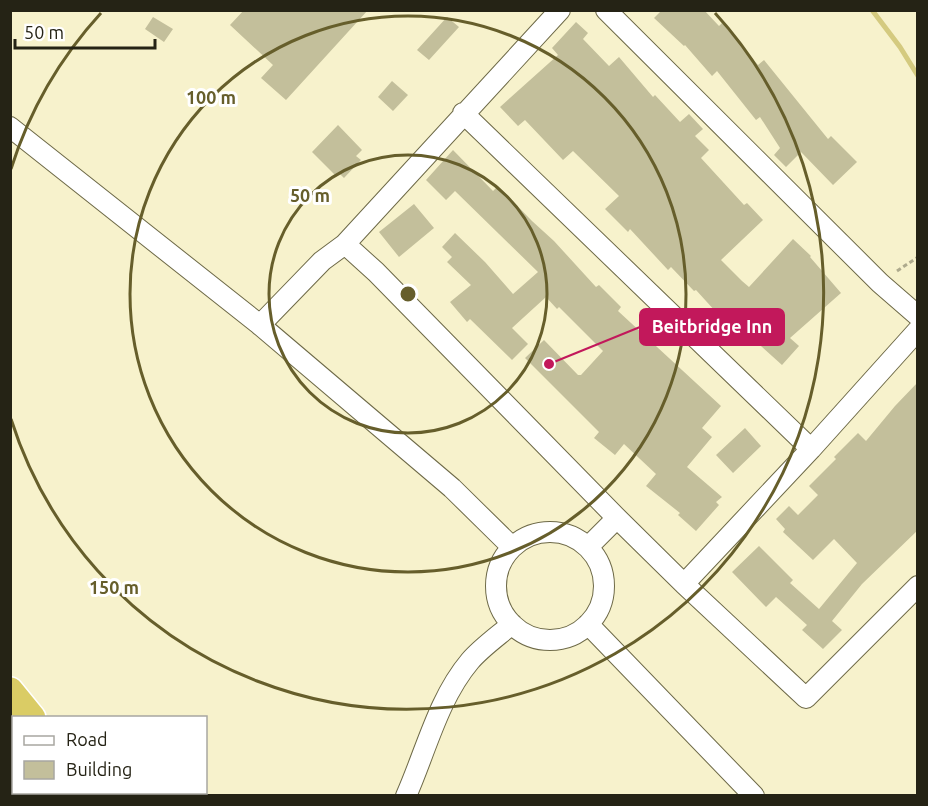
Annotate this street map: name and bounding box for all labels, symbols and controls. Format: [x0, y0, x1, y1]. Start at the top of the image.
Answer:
scale bar [15, 12, 154, 50]
text: 50 m [24, 22, 64, 42]
text: 100 m [186, 87, 236, 107]
text: 50 m [290, 185, 330, 205]
centre of rings [398, 284, 418, 304]
callout: Beitbridge Inn [640, 309, 784, 345]
text: Beitbridge Inn [652, 316, 772, 336]
text: 150 m [89, 577, 139, 597]
legend [12, 716, 207, 794]
text: Road [66, 729, 108, 749]
text: Building [66, 759, 132, 779]

